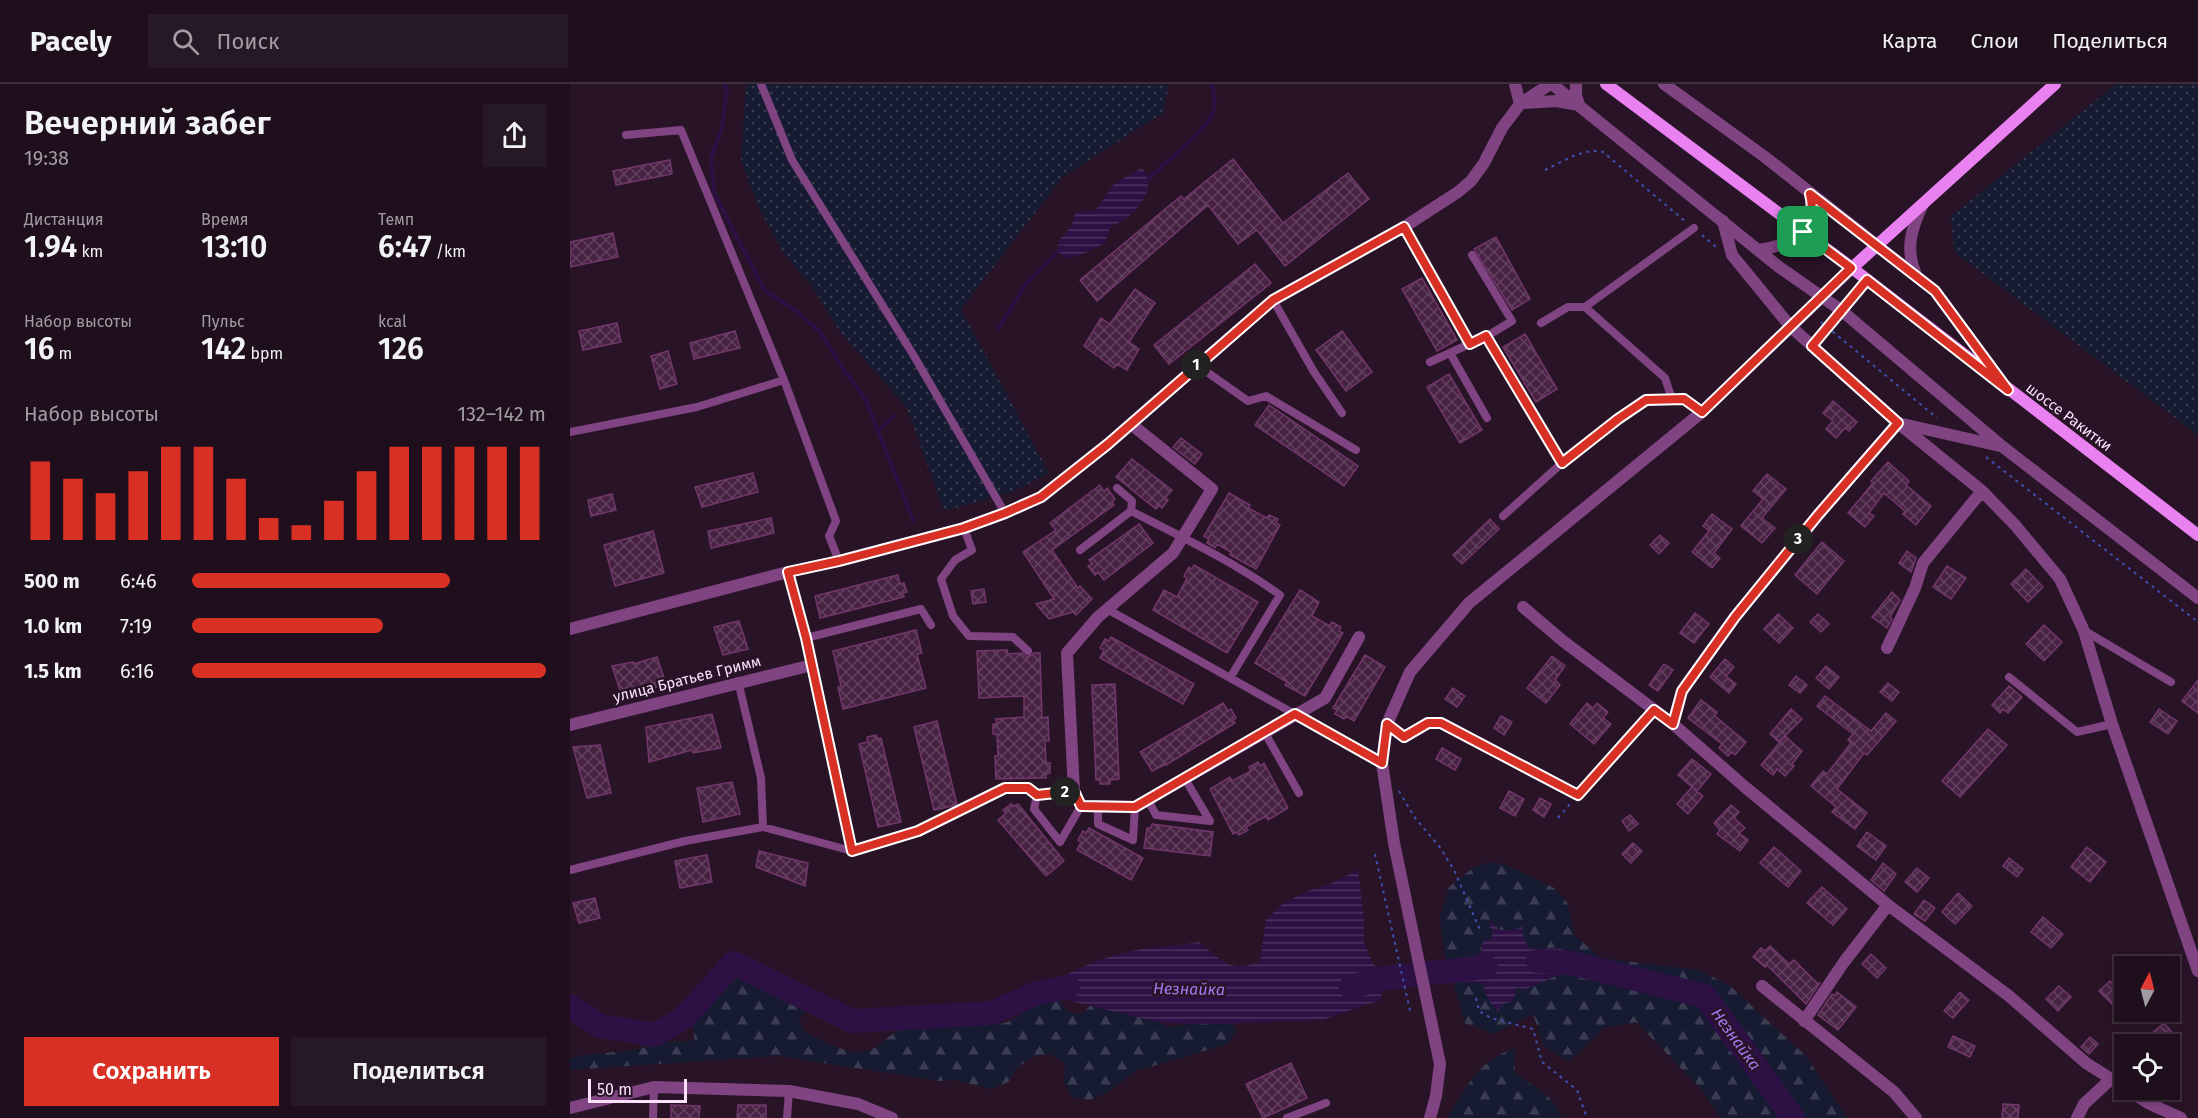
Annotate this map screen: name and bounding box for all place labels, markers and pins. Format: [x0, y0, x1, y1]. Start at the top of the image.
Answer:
pin [1777, 206, 1828, 257]
pin: 1 [1181, 350, 1211, 380]
pin: 3 [1783, 524, 1813, 554]
pin: 2 [1050, 777, 1080, 807]

